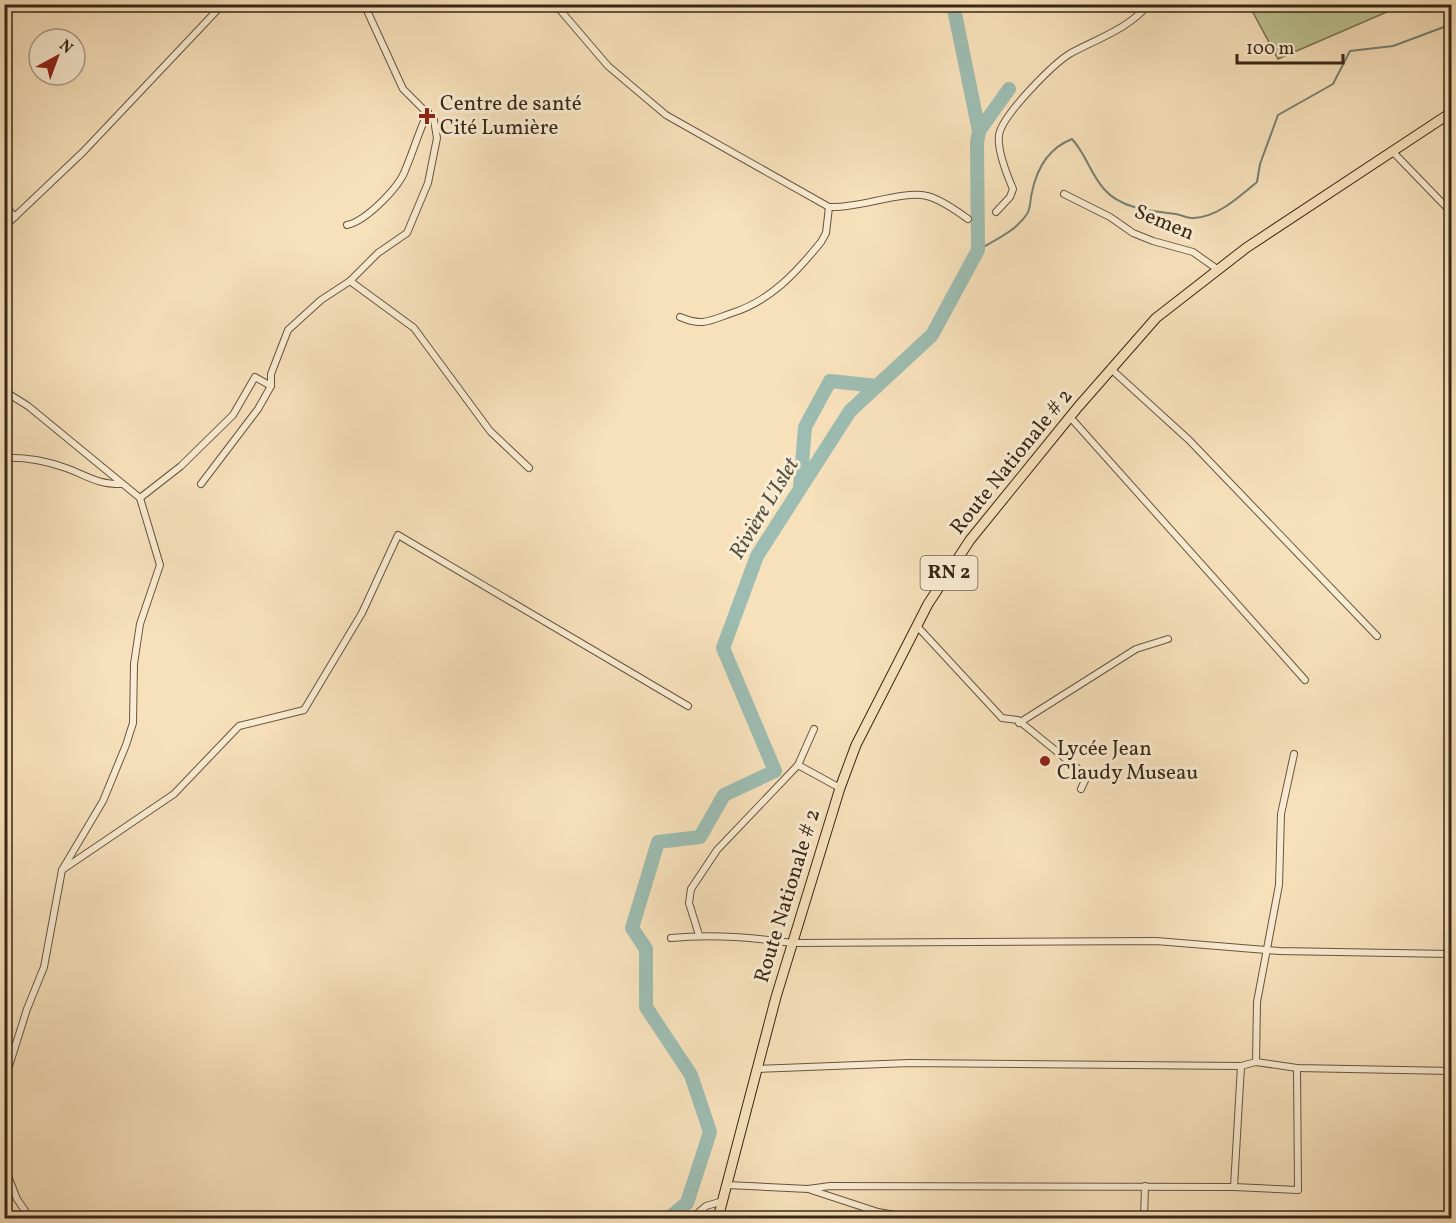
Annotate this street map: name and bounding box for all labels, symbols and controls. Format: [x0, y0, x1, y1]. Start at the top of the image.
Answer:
north arrow [27, 27, 87, 87]
scale bar [1237, 27, 1344, 65]
text: N [54, 35, 77, 60]
text: 100 m [1246, 37, 1295, 62]
place label: Centre de santé Cité Lumière [440, 90, 582, 143]
marker: Centre de santé Cité Lumière [418, 107, 436, 125]
street label: Semen [1130, 198, 1198, 248]
street label: Route Nationale # 2 [944, 383, 1080, 541]
water label: Rivière L'Islet [722, 452, 808, 566]
road number: RN 2 [920, 556, 978, 590]
place label: Lycée Jean Claudy Museau [1057, 735, 1198, 788]
marker: Lycée Jean Claudy Museau [1038, 754, 1052, 768]
street label: Route Nationale # 2 [748, 806, 828, 986]

